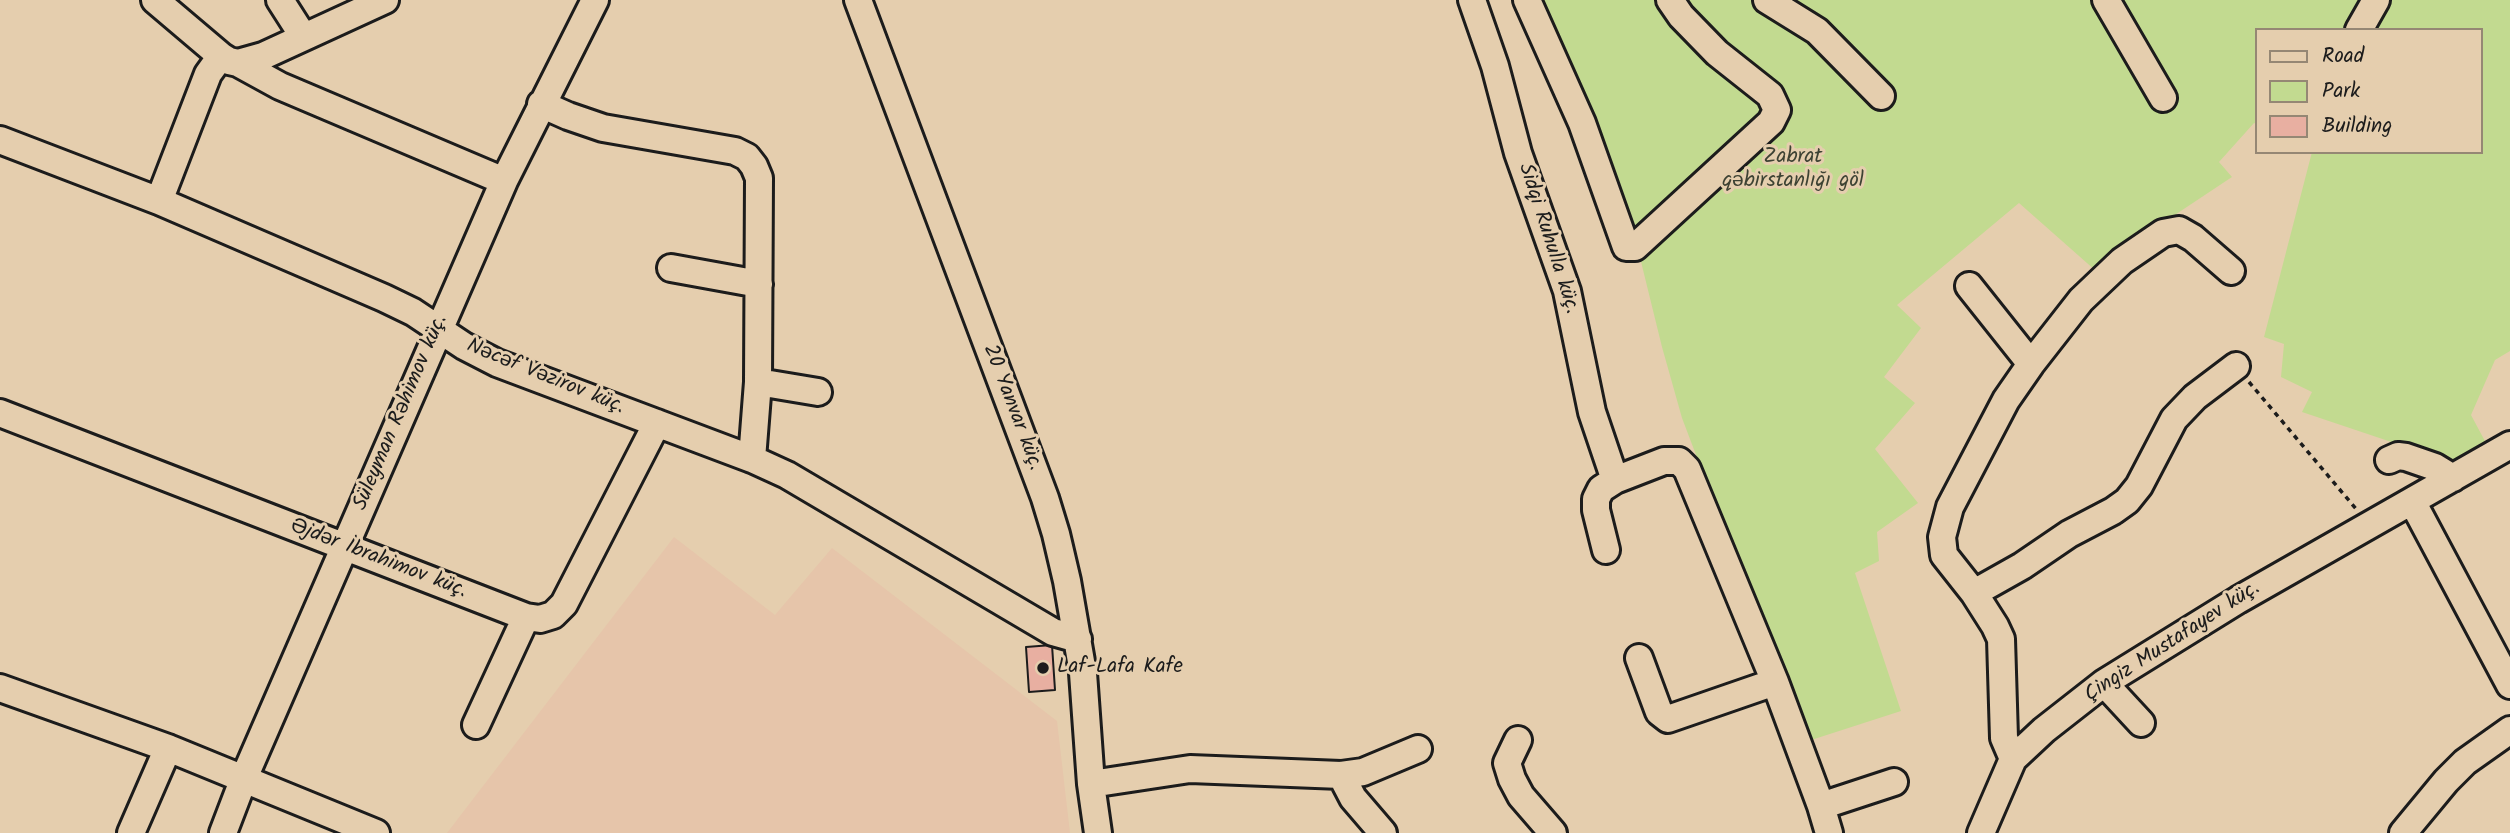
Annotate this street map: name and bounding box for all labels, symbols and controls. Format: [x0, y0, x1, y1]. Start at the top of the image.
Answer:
legend [2254, 28, 2482, 154]
text: Road [2322, 40, 2364, 73]
text: Park [2322, 75, 2360, 108]
text: Building [2322, 110, 2392, 143]
park label: Zabrat qəbirstanlığı göl [1722, 145, 1864, 195]
street label: Sidqi Ruhulla küç. [1511, 161, 1583, 317]
street label: Süleyman Rəhimov küç. [349, 312, 455, 514]
street label: Nəcəf Vəzirov küç. [462, 335, 628, 421]
street label: 20 Yanvar küç. [975, 342, 1047, 474]
street label: Əjdər İbrahimov küç. [286, 515, 470, 605]
street label: Çingiz Mustafayev küç. [2081, 577, 2265, 709]
place label: Laf-Lafa Kafe [1057, 655, 1183, 681]
marker: Laf-Lafa Kafe [1035, 660, 1051, 676]

